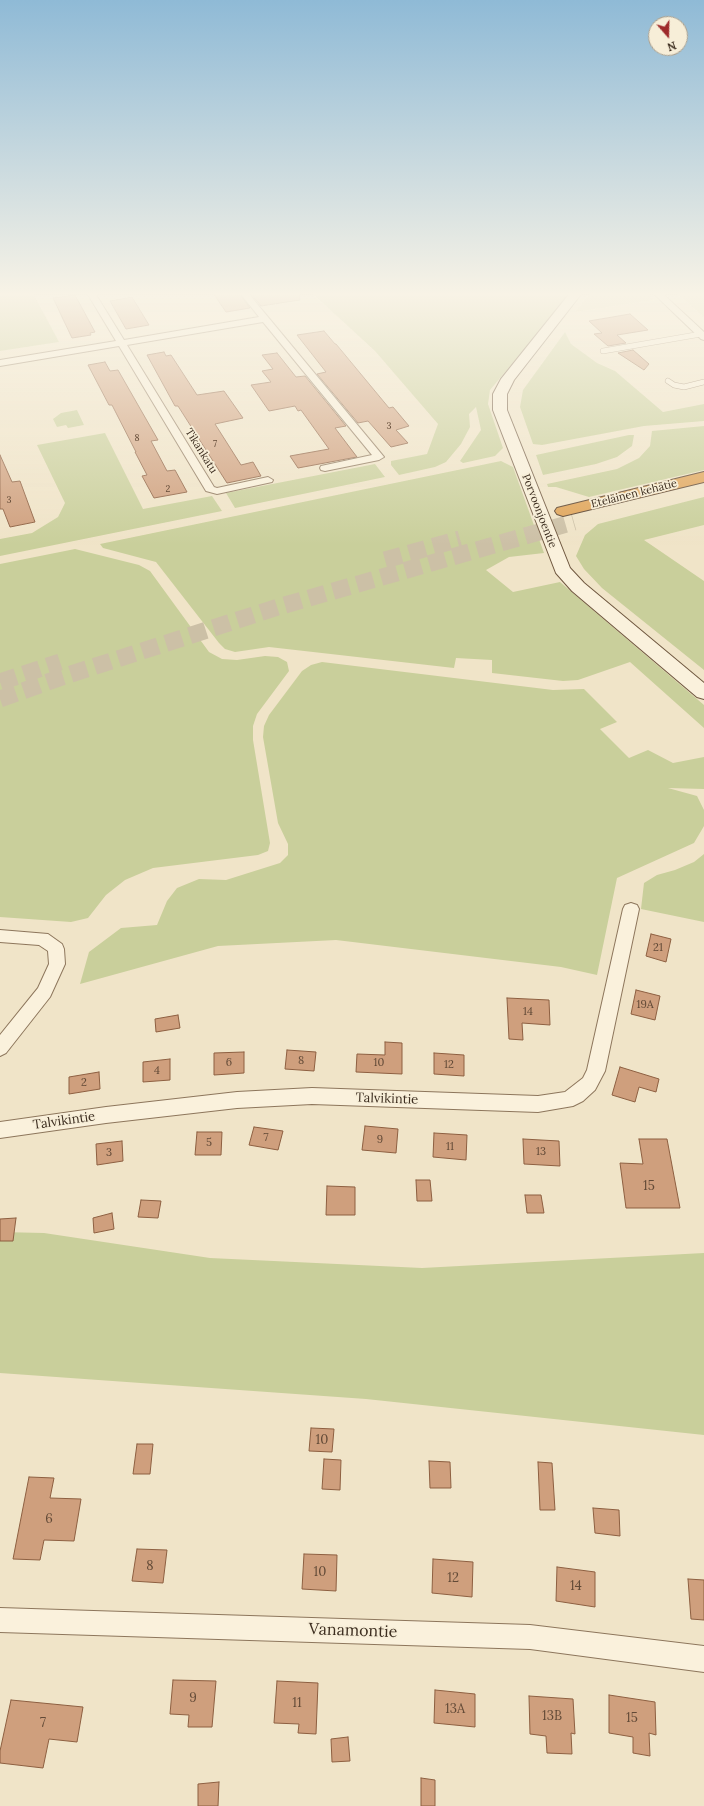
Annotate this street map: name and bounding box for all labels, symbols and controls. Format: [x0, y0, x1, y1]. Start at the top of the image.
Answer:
north arrow [648, 16, 688, 56]
text: N [665, 38, 678, 54]
house number: 3 [386, 421, 392, 431]
street label: Tikankatu [182, 426, 220, 476]
house number: 8 [134, 433, 140, 443]
house number: 7 [213, 439, 217, 449]
street label: Porvoonjoentie [519, 472, 559, 550]
street label: Eteläinen kehätie [590, 477, 678, 511]
house number: 2 [166, 484, 170, 494]
house number: 3 [6, 495, 12, 505]
house number: 21 [653, 941, 663, 955]
house number: 19A [636, 998, 654, 1012]
house number: 14 [523, 1005, 533, 1019]
house number: 8 [298, 1054, 304, 1068]
house number: 6 [226, 1056, 232, 1070]
house number: 10 [374, 1056, 384, 1070]
house number: 12 [444, 1058, 454, 1072]
house number: 4 [154, 1064, 160, 1078]
house number: 2 [81, 1076, 87, 1090]
street label: Talvikintie [355, 1090, 419, 1108]
street label: Talvikintie [32, 1109, 96, 1133]
house number: 7 [263, 1131, 269, 1145]
house number: 9 [377, 1133, 383, 1147]
house number: 5 [206, 1136, 212, 1150]
house number: 11 [446, 1140, 454, 1154]
house number: 13 [536, 1145, 546, 1159]
house number: 3 [106, 1146, 112, 1160]
house number: 15 [643, 1178, 655, 1194]
house number: 10 [316, 1432, 328, 1448]
house number: 6 [45, 1511, 53, 1527]
house number: 8 [146, 1558, 154, 1574]
house number: 10 [314, 1564, 326, 1580]
house number: 12 [447, 1570, 459, 1586]
house number: 14 [570, 1578, 582, 1594]
street label: Vanamontie [308, 1620, 398, 1642]
house number: 9 [189, 1690, 197, 1706]
house number: 11 [292, 1695, 302, 1711]
house number: 13A [445, 1701, 465, 1717]
house number: 13B [542, 1708, 562, 1724]
house number: 15 [626, 1710, 638, 1726]
house number: 7 [40, 1715, 46, 1731]

